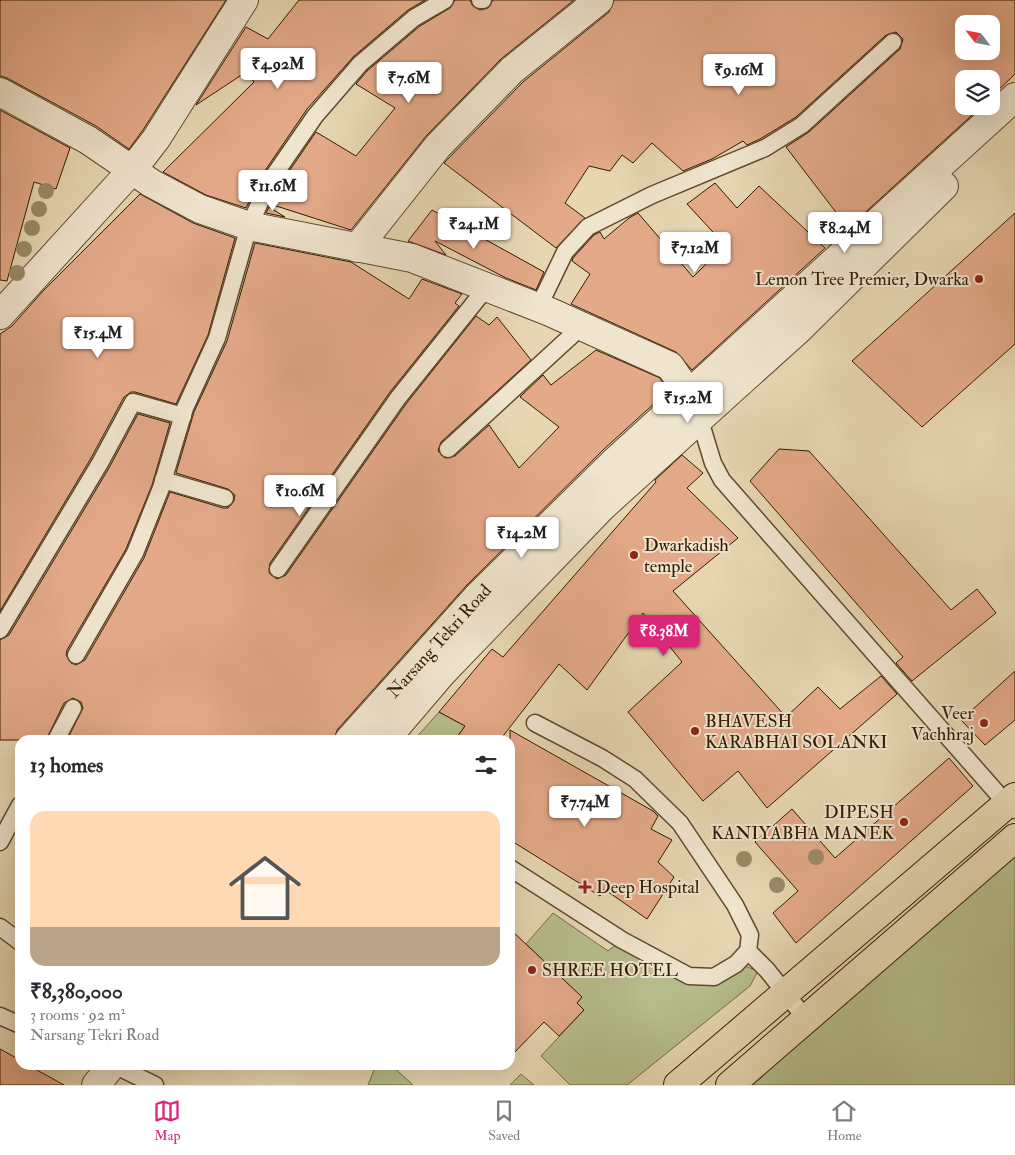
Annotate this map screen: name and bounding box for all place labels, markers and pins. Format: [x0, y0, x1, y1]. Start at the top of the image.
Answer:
pin: ₹4.92M [237, 48, 319, 90]
pin: ₹9.16M [698, 54, 780, 96]
pin: ₹7.6M [374, 62, 444, 104]
pin: ₹11.6M [232, 170, 314, 212]
pin: ₹24.1M [433, 208, 515, 250]
pin: ₹8.24M [804, 212, 886, 254]
pin: ₹7.12M [654, 232, 736, 274]
place label: Lemon Tree Premier, Dwarka [755, 268, 970, 291]
marker: Lemon Tree Premier, Dwarka [973, 273, 985, 285]
pin: ₹15.4M [57, 316, 139, 359]
pin: ₹15.2M [647, 382, 729, 424]
pin: ₹10.6M [259, 474, 341, 517]
pin: ₹14.2M [481, 516, 563, 559]
place label: Dwarkadish temple [644, 534, 729, 578]
marker: Dwarkadish temple [628, 549, 640, 561]
pin: ₹8.38M [623, 614, 705, 657]
place label: Veer Vachhraj [911, 702, 974, 746]
place label: BHAVESH KARABHAI SOLANKI [705, 710, 888, 754]
marker: Veer Vachhraj [978, 717, 990, 729]
marker: BHAVESH KARABHAI SOLANKI [689, 725, 701, 737]
pin: ₹7.74M [544, 786, 626, 828]
place label: DIPESH KANIYABHA MANEK [711, 801, 894, 845]
marker: DIPESH KANIYABHA MANEK [898, 816, 910, 828]
place label: Deep Hospital [596, 876, 700, 899]
marker: Deep Hospital [578, 880, 592, 894]
place label: SHREE HOTEL [542, 959, 678, 982]
marker: SHREE HOTEL [526, 964, 538, 976]

